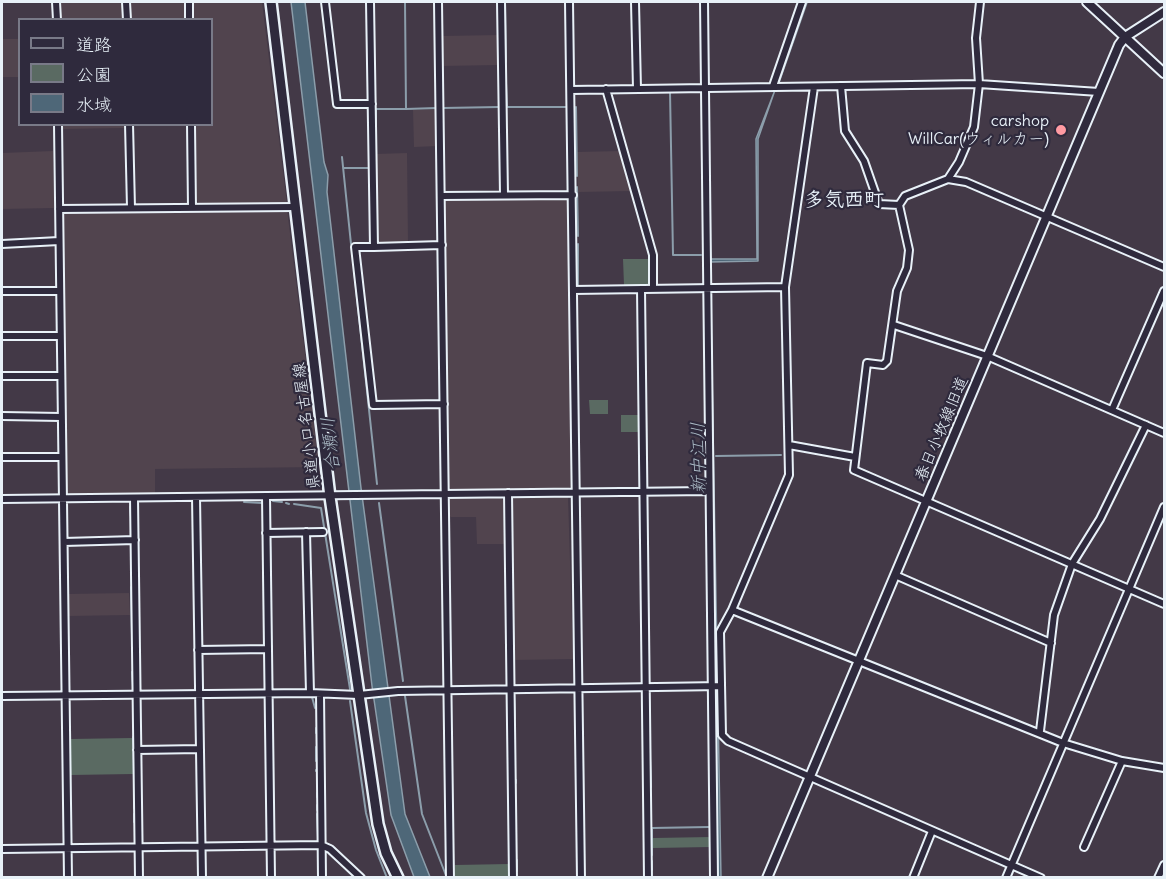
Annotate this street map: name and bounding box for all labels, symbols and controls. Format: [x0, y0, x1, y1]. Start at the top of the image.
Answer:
legend [18, 18, 213, 126]
text: 道路 [76, 33, 112, 56]
text: 公園 [76, 63, 112, 86]
text: 水域 [76, 93, 112, 116]
place label: carshop WillCar(ウィルカー) [908, 111, 1049, 149]
marker: carshop WillCar(ウィルカー) [1054, 123, 1068, 137]
district label: 多気西町 [804, 188, 884, 212]
street label: 県道小口名古屋線 [290, 361, 324, 491]
street label: 春日小牧線旧道 [911, 374, 973, 484]
water label: 合瀬川 [317, 416, 345, 472]
water label: 新中江川 [688, 422, 710, 494]

